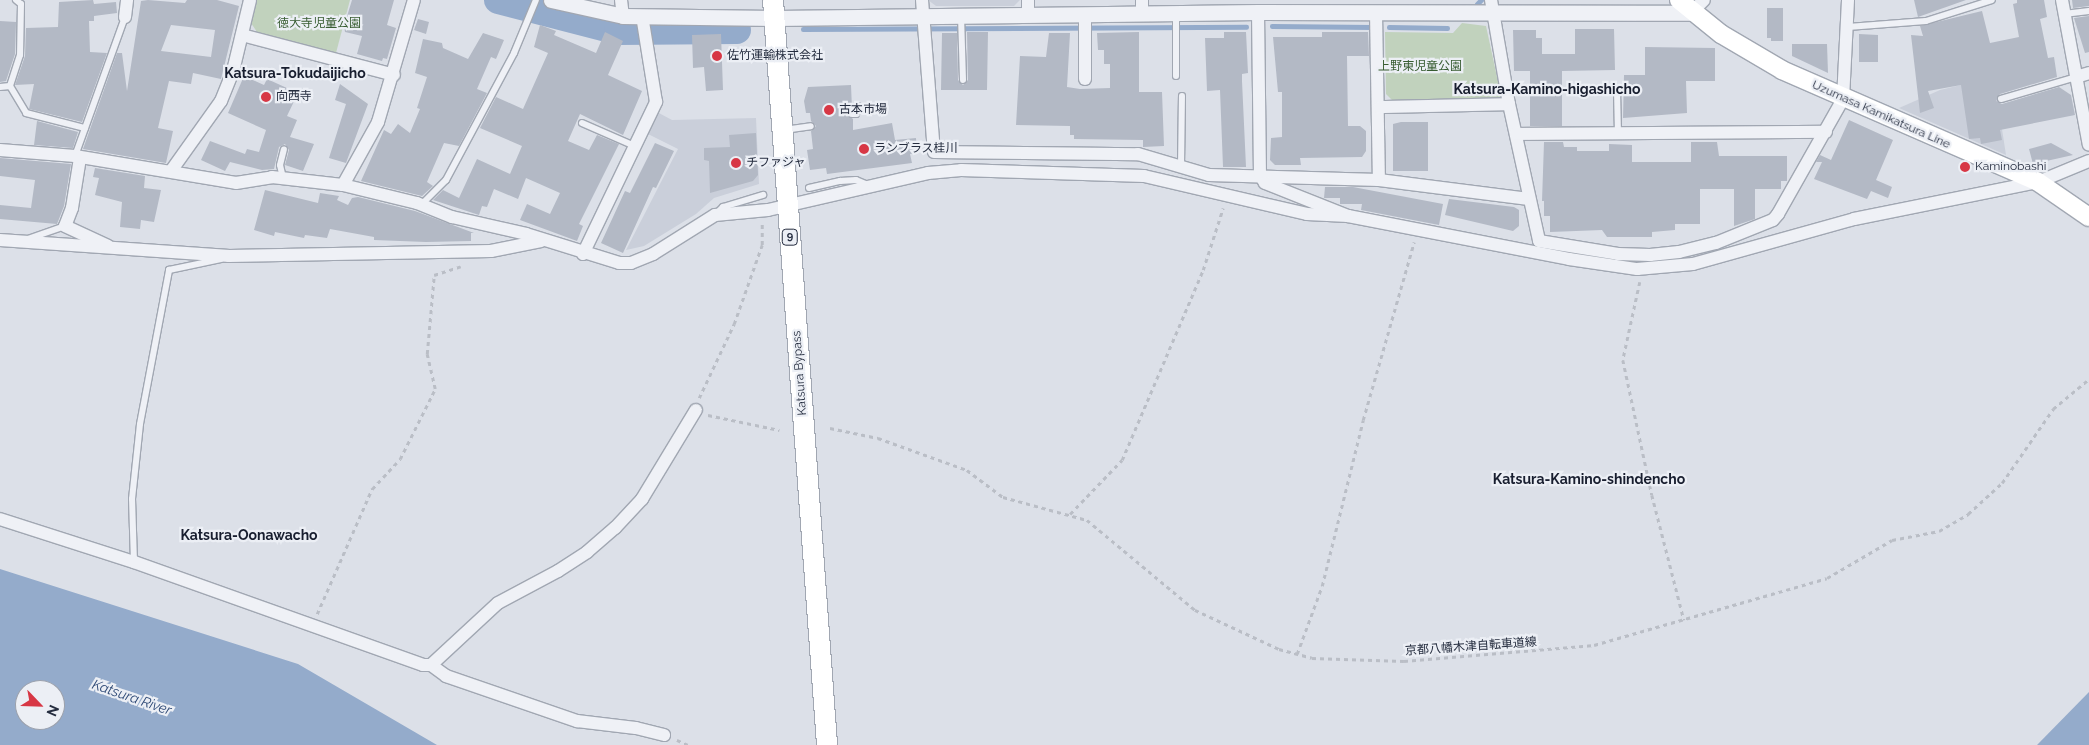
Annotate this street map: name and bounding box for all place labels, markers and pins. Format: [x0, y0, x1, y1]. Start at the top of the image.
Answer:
place label: 佐竹運輸株式会社 [727, 49, 823, 63]
marker: 佐竹運輸株式会社 [711, 50, 723, 62]
place label: 向西寺 [276, 90, 312, 104]
marker: 向西寺 [260, 91, 272, 103]
place label: 古本市場 [839, 103, 887, 117]
marker: 古本市場 [823, 104, 835, 116]
place label: ランブラス桂川 [874, 142, 958, 156]
marker: ランブラス桂川 [858, 143, 870, 155]
place label: チファジャ [746, 156, 806, 170]
marker: チファジャ [730, 157, 742, 169]
place label: Kaminobashi [1975, 160, 2046, 174]
marker: Kaminobashi [1959, 161, 1971, 173]

